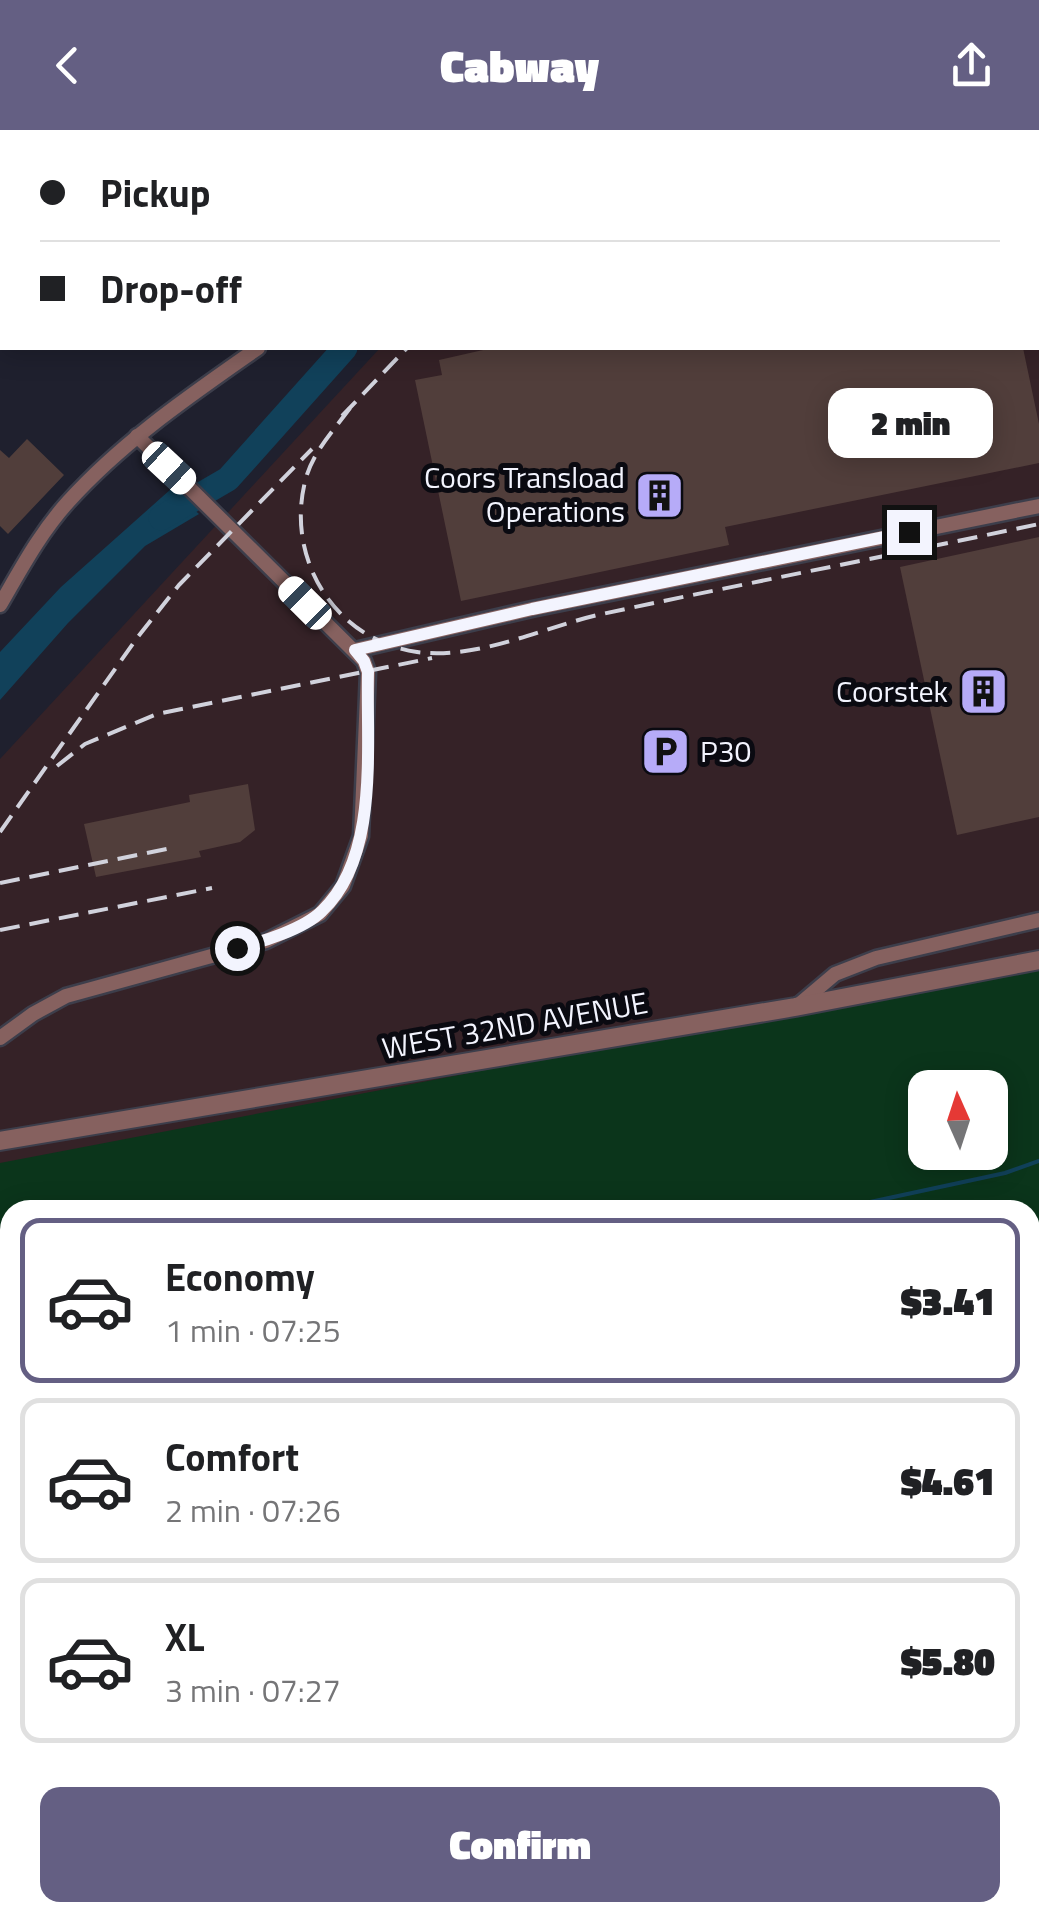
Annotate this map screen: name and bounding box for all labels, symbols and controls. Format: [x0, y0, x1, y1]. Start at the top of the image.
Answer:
text: Cabway [440, 31, 599, 99]
icon: back [40, 38, 95, 93]
icon: share [944, 38, 999, 93]
text: Pickup [100, 164, 210, 222]
text: Drop-off [100, 260, 242, 318]
callout: 2 min [826, 387, 992, 457]
text: 2 min [871, 399, 950, 447]
car [137, 437, 201, 499]
place label: Coors Transload Operations [424, 454, 625, 534]
building icon: Coors Transload Operations [634, 469, 686, 521]
route end [887, 510, 932, 555]
car [273, 571, 337, 635]
building icon: Coorstek [957, 666, 1009, 718]
place label: Coorstek [836, 668, 948, 714]
parking icon: P30 [639, 726, 691, 778]
place label: P30 [700, 728, 751, 774]
route start [215, 926, 260, 971]
street label: WEST 32ND AVENUE [378, 979, 651, 1071]
north arrow [908, 1070, 1008, 1170]
map controls [908, 1070, 1008, 1170]
text: Economy [165, 1248, 315, 1306]
icon: car [45, 1256, 135, 1346]
text: $3.41 [901, 1272, 995, 1330]
text: 1 min · 07:25 [165, 1306, 341, 1354]
text: Comfort [165, 1428, 299, 1486]
icon: car [45, 1436, 135, 1526]
text: $4.61 [901, 1452, 995, 1510]
text: 2 min · 07:26 [165, 1486, 341, 1534]
text: XL [165, 1608, 205, 1666]
icon: car [45, 1616, 135, 1706]
text: $5.80 [901, 1632, 995, 1690]
text: 3 min · 07:27 [165, 1666, 341, 1714]
button: Confirm [40, 1787, 1000, 1902]

